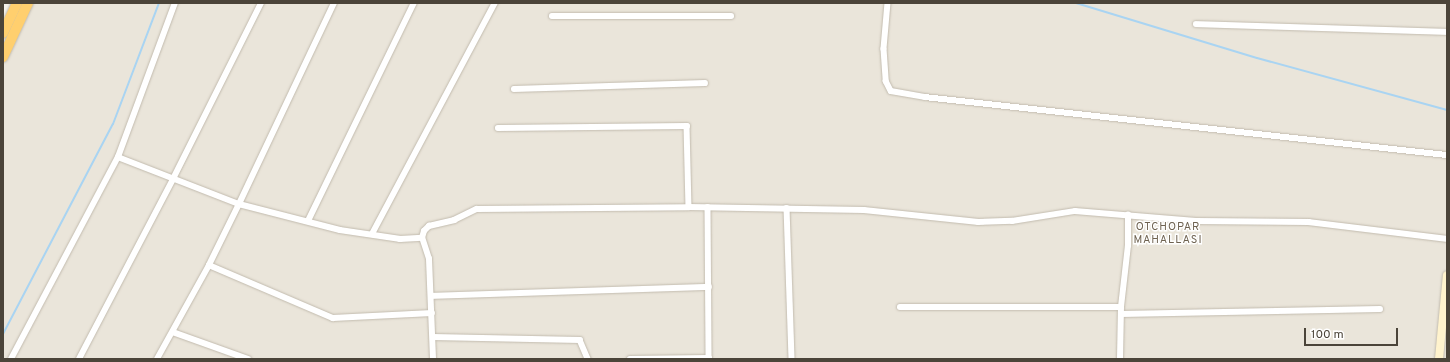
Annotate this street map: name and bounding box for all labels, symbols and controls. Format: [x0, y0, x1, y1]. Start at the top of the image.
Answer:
district label: OTCHOPAR MAHALLASI [1133, 221, 1203, 247]
scale bar [1306, 320, 1400, 346]
text: 100 m [1311, 327, 1344, 343]

